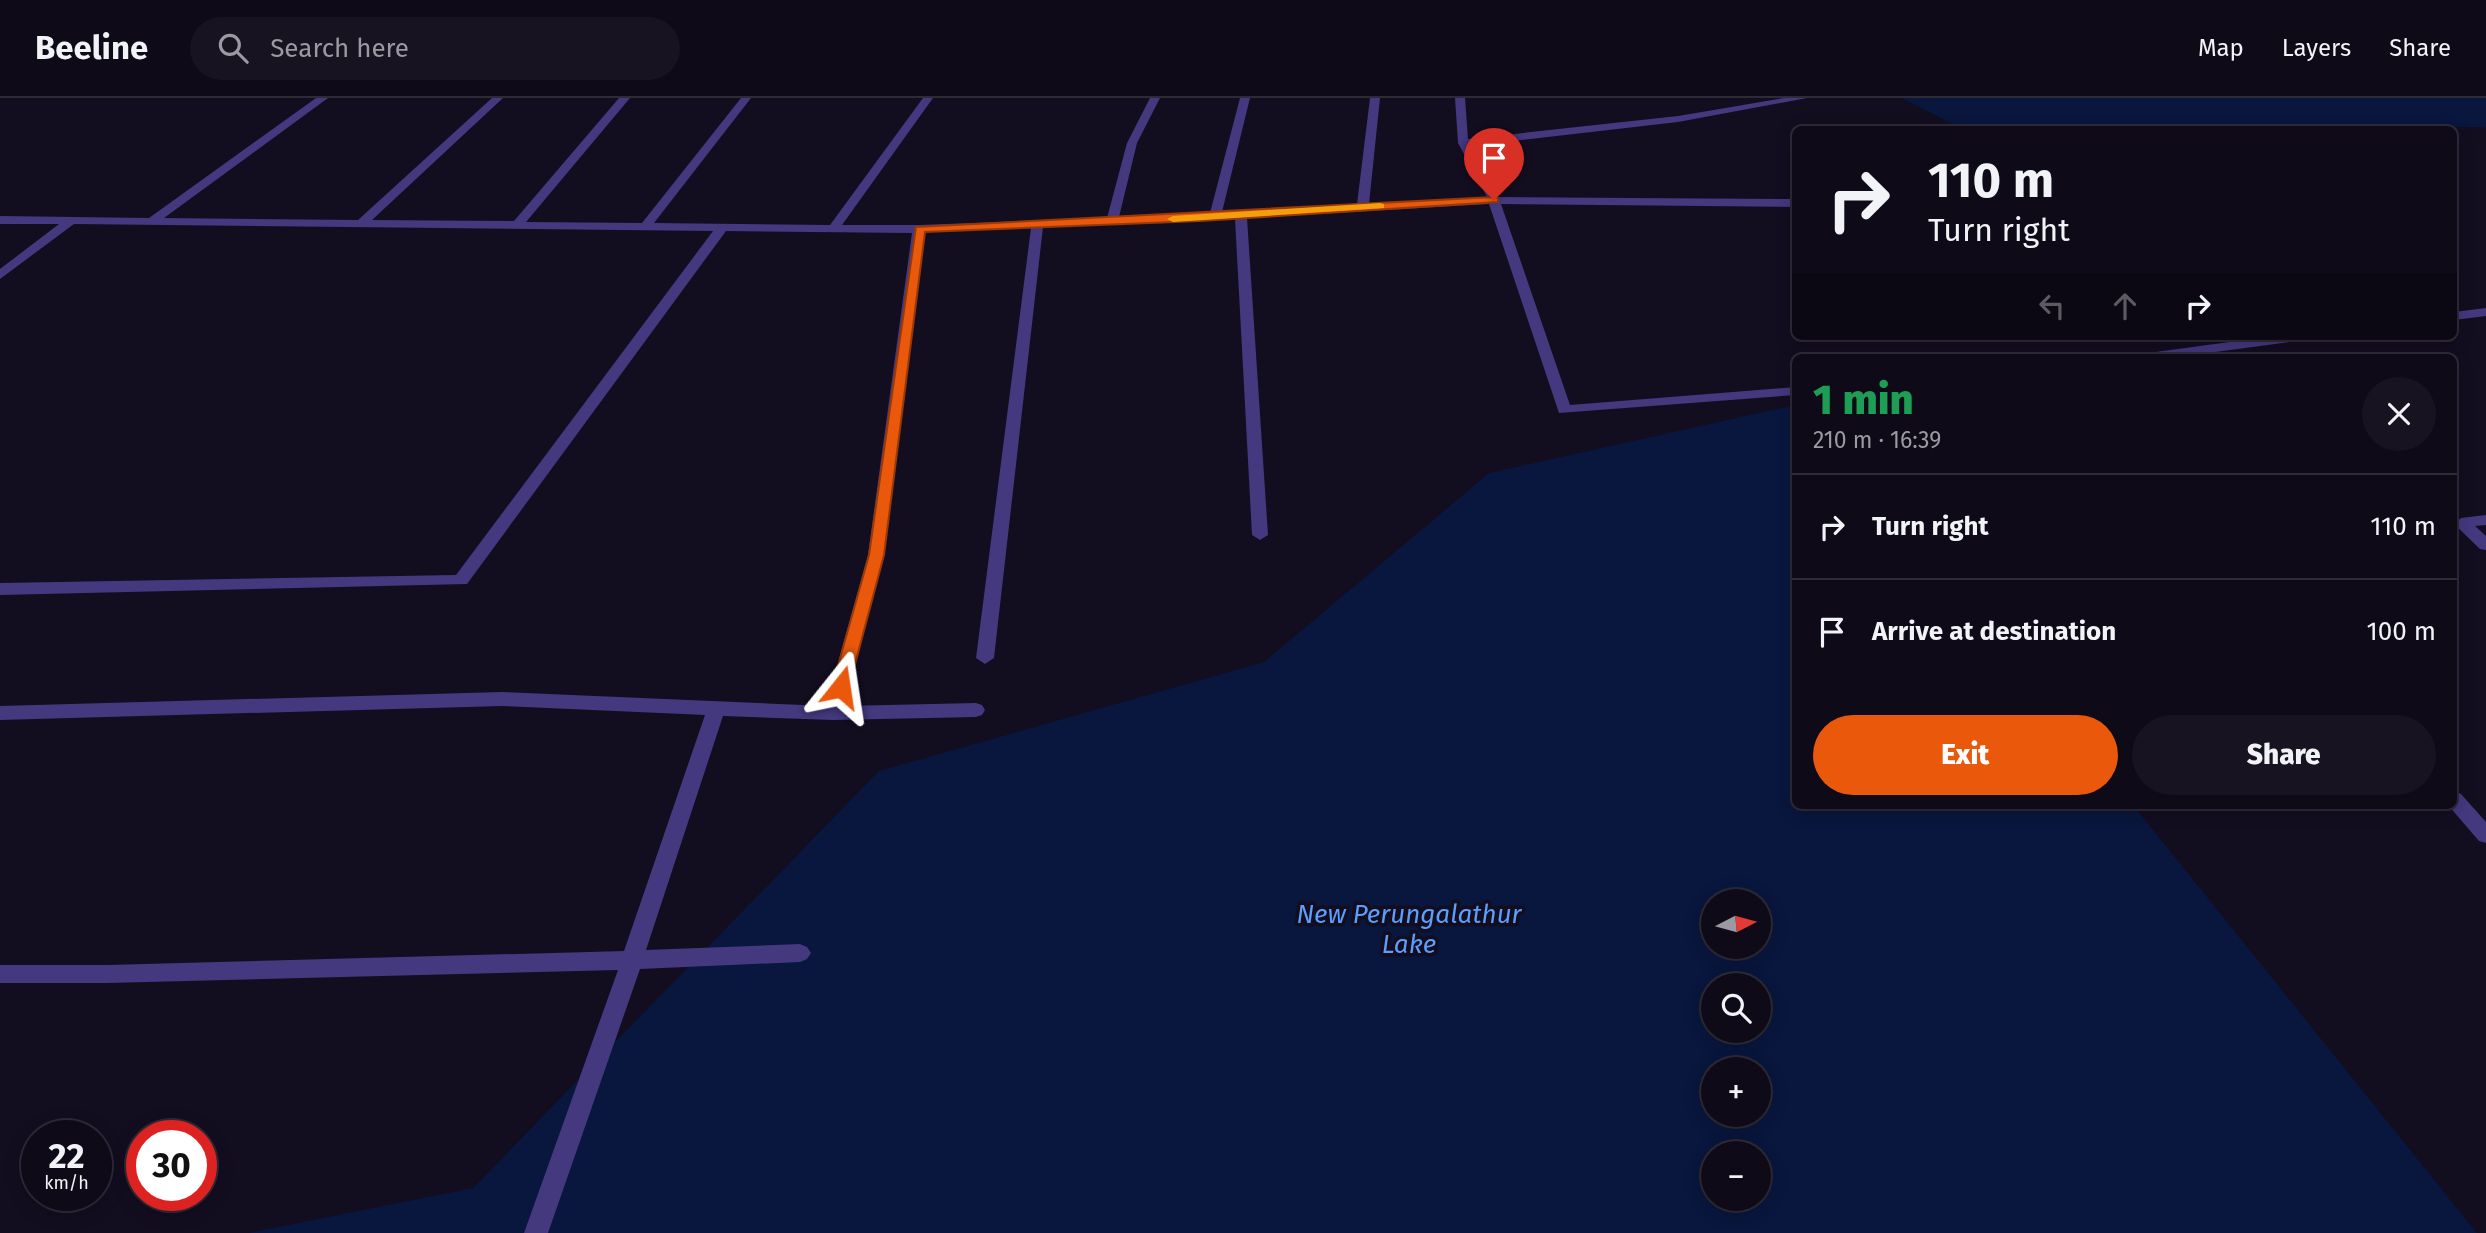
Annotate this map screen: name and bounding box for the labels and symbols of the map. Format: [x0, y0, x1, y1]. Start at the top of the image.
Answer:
pin [1464, 128, 1524, 200]
position arrow [804, 650, 878, 724]
north arrow [1701, 889, 1771, 959]
water label: New Perungalathur Lake [1296, 899, 1523, 960]
speed limit sign: 30 [126, 1120, 217, 1211]

